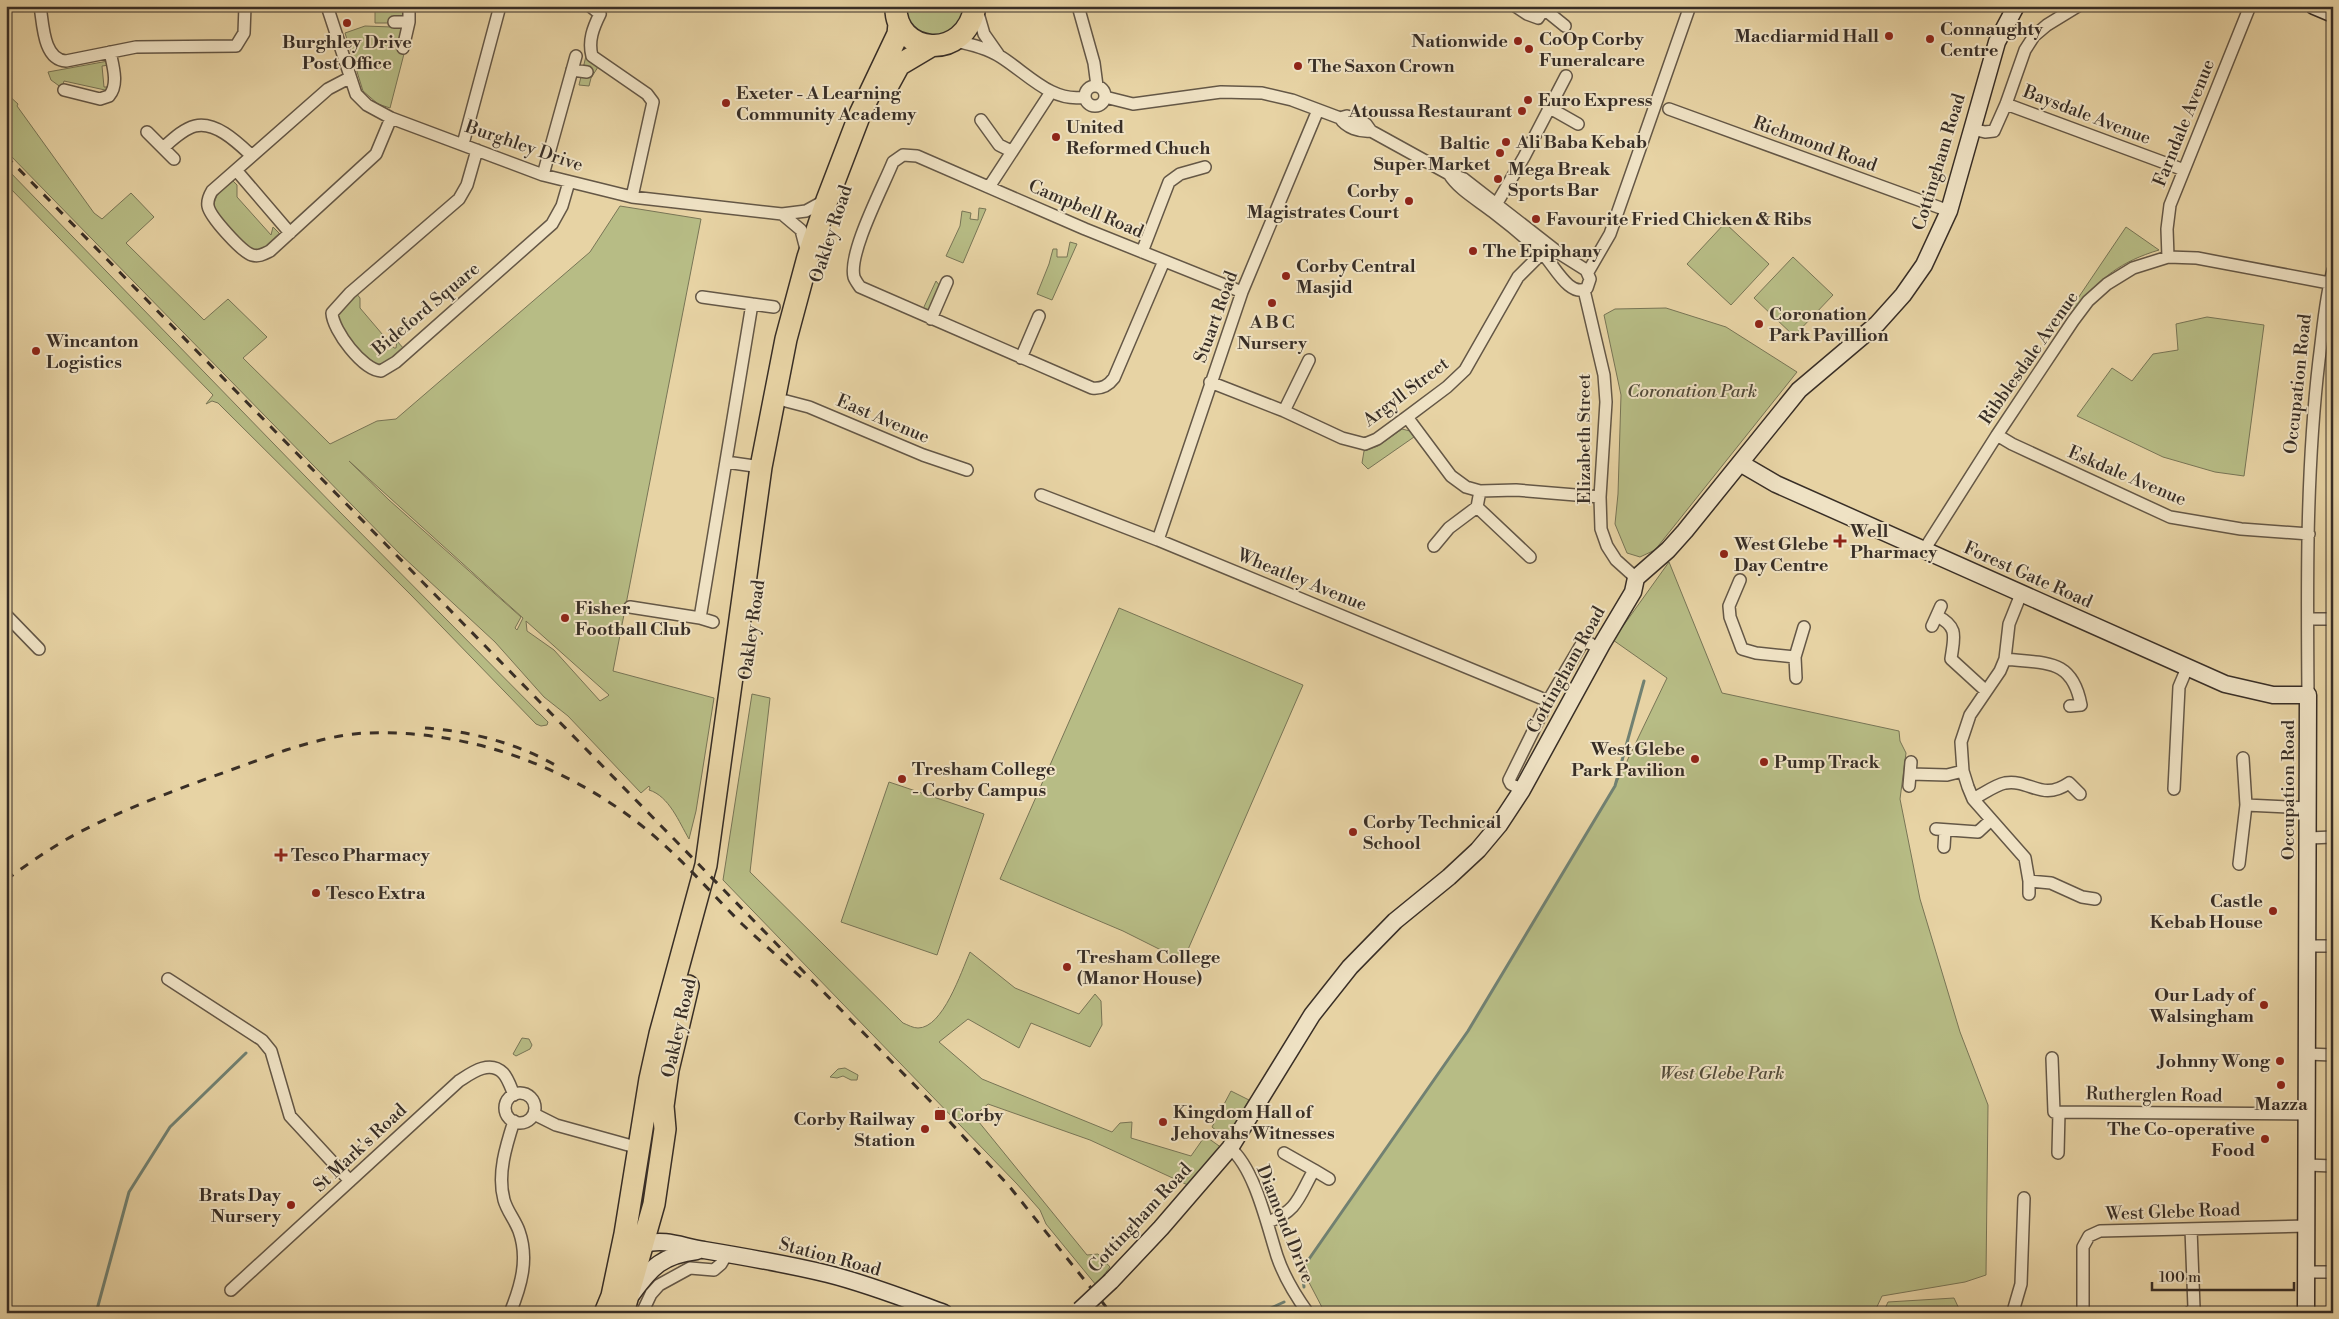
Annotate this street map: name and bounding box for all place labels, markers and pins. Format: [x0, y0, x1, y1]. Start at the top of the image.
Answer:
marker: Burghley Drive Post Office [341, 17, 353, 29]
place label: Connaughty Centre [1940, 18, 2044, 62]
place label: Macdiarmid Hall [1734, 25, 1879, 48]
place label: CoOp Corby Funeralcare [1539, 28, 1645, 72]
place label: Nationwide [1411, 30, 1508, 53]
marker: Macdiarmid Hall [1883, 30, 1895, 42]
place label: Burghley Drive Post Office [282, 31, 412, 75]
marker: Connaughty Centre [1924, 33, 1936, 45]
marker: Nationwide [1512, 35, 1524, 47]
marker: CoOp Corby Funeralcare [1523, 43, 1535, 55]
place label: The Saxon Crown [1308, 55, 1455, 78]
marker: The Saxon Crown [1292, 60, 1304, 72]
place label: Exeter - A Learning Community Academy [736, 82, 917, 126]
place label: Euro Express [1538, 89, 1653, 112]
marker: Euro Express [1522, 94, 1534, 106]
marker: Exeter - A Learning Community Academy [720, 97, 732, 109]
place label: Atoussa Restaurant [1348, 100, 1513, 123]
marker: Atoussa Restaurant [1516, 105, 1528, 117]
place label: United Reformed Chuch [1066, 116, 1210, 160]
marker: United Reformed Chuch [1050, 131, 1062, 143]
place label: Ali Baba Kebab [1515, 131, 1647, 154]
place label: Baltic Super Market [1374, 132, 1491, 176]
marker: Ali Baba Kebab [1500, 136, 1512, 148]
marker: Baltic Super Market [1494, 147, 1506, 159]
place label: Mega Break Sports Bar [1508, 158, 1611, 202]
marker: Mega Break Sports Bar [1492, 173, 1504, 185]
place label: Corby Magistrates Court [1247, 180, 1400, 224]
marker: Corby Magistrates Court [1403, 195, 1415, 207]
place label: Favourite Fried Chicken & Ribs [1546, 208, 1812, 231]
marker: Favourite Fried Chicken & Ribs [1530, 213, 1542, 225]
place label: The Epiphany [1483, 240, 1603, 263]
marker: The Epiphany [1467, 245, 1479, 257]
place label: Corby Central Masjid [1296, 255, 1416, 299]
marker: Corby Central Masjid [1280, 270, 1292, 282]
marker: A B C Nursery [1266, 297, 1278, 309]
place label: Coronation Park Pavillion [1769, 303, 1889, 347]
place label: A B C Nursery [1237, 311, 1308, 355]
marker: Coronation Park Pavillion [1753, 318, 1765, 330]
place label: Wincanton Logistics [45, 330, 139, 374]
marker: Wincanton Logistics [30, 345, 42, 357]
place label: Well Pharmacy [1849, 520, 1938, 564]
place label: West Glebe Day Centre [1733, 533, 1829, 577]
marker: Well Pharmacy [1834, 535, 1846, 547]
marker: West Glebe Day Centre [1718, 548, 1730, 560]
place label: Fisher Football Club [575, 597, 691, 641]
marker: Fisher Football Club [559, 612, 571, 624]
place label: West Glebe Park Pavilion [1571, 738, 1685, 782]
place label: Pump Track [1774, 751, 1880, 774]
marker: West Glebe Park Pavilion [1689, 753, 1701, 765]
marker: Pump Track [1758, 756, 1770, 768]
place label: Tresham College - Corby Campus [912, 758, 1056, 802]
marker: Tresham College - Corby Campus [896, 773, 908, 785]
place label: Corby Technical School [1363, 811, 1501, 855]
marker: Corby Technical School [1347, 826, 1359, 838]
place label: Tesco Pharmacy [291, 844, 431, 867]
marker: Tesco Pharmacy [275, 849, 287, 861]
place label: Tesco Extra [326, 882, 426, 905]
marker: Tesco Extra [310, 887, 322, 899]
place label: Castle Kebab House [2150, 890, 2263, 934]
marker: Castle Kebab House [2267, 905, 2279, 917]
place label: Tresham College (Manor House) [1077, 946, 1221, 990]
marker: Tresham College (Manor House) [1061, 961, 1073, 973]
place label: Our Lady of Walsingham [2148, 984, 2257, 1028]
marker: Our Lady of Walsingham [2258, 999, 2270, 1011]
place label: Johnny Wong [2156, 1050, 2271, 1073]
marker: Johnny Wong [2274, 1055, 2286, 1067]
marker: Mazza [2275, 1079, 2287, 1091]
place label: Mazza [2254, 1093, 2308, 1116]
place label: Kingdom Hall of Jehovahs Witnesses [1170, 1101, 1335, 1145]
place label: Corby [951, 1104, 1004, 1127]
place label: Corby Railway Station [793, 1108, 916, 1152]
marker: Corby [933, 1108, 947, 1122]
marker: Kingdom Hall of Jehovahs Witnesses [1157, 1116, 1169, 1128]
place label: The Co-operative Food [2107, 1118, 2255, 1162]
marker: Corby Railway Station [919, 1123, 931, 1135]
marker: The Co-operative Food [2259, 1133, 2271, 1145]
place label: Brats Day Nursery [199, 1184, 282, 1228]
marker: Brats Day Nursery [285, 1199, 297, 1211]

